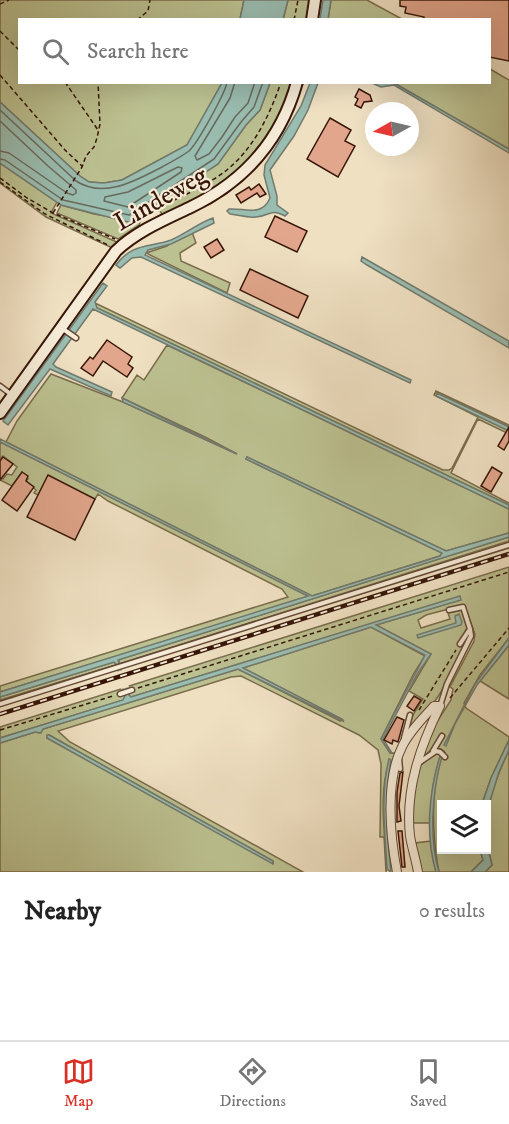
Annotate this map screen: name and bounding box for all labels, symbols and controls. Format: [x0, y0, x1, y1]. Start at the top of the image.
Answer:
search box [18, 18, 491, 84]
icon: search [39, 35, 72, 68]
text: Search here [87, 38, 189, 65]
north arrow [365, 102, 419, 156]
street label: Lindeweg [108, 159, 214, 239]
map controls [437, 800, 491, 854]
button: layers [437, 800, 491, 854]
text: Nearby [24, 895, 101, 928]
text: 0 results [419, 899, 485, 924]
tab: Map [62, 1055, 95, 1111]
tab: Directions [219, 1055, 286, 1111]
tab: Saved [410, 1055, 447, 1111]

